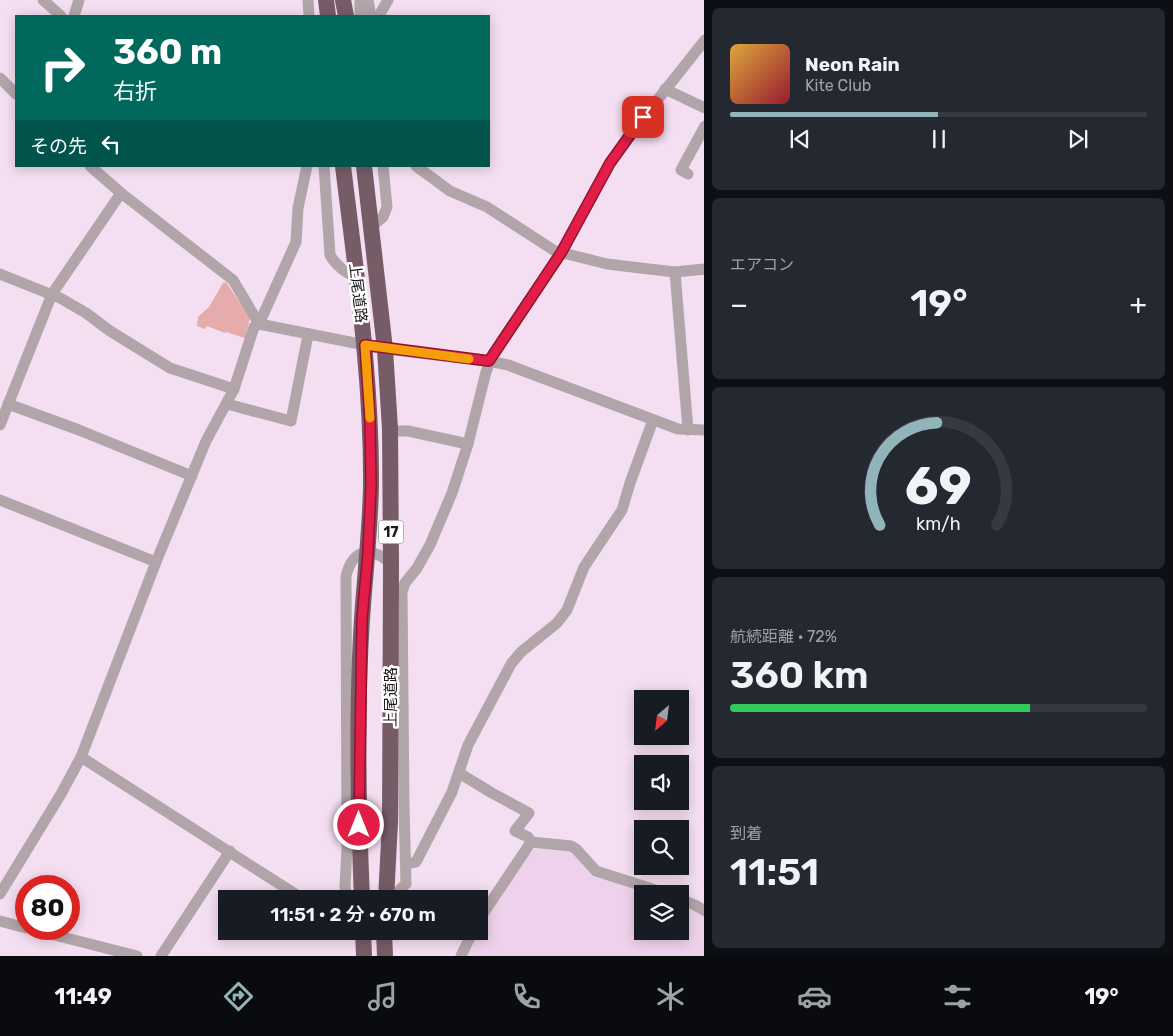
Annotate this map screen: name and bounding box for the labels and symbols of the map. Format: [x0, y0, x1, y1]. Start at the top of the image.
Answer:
pin [622, 96, 664, 138]
street label: 上尾道路 [345, 262, 371, 324]
road number: 17 [378, 520, 404, 544]
street label: 上尾道路 [382, 667, 400, 727]
north arrow [634, 690, 689, 745]
position arrow [332, 798, 384, 850]
speed limit sign: 80 [15, 875, 80, 940]

